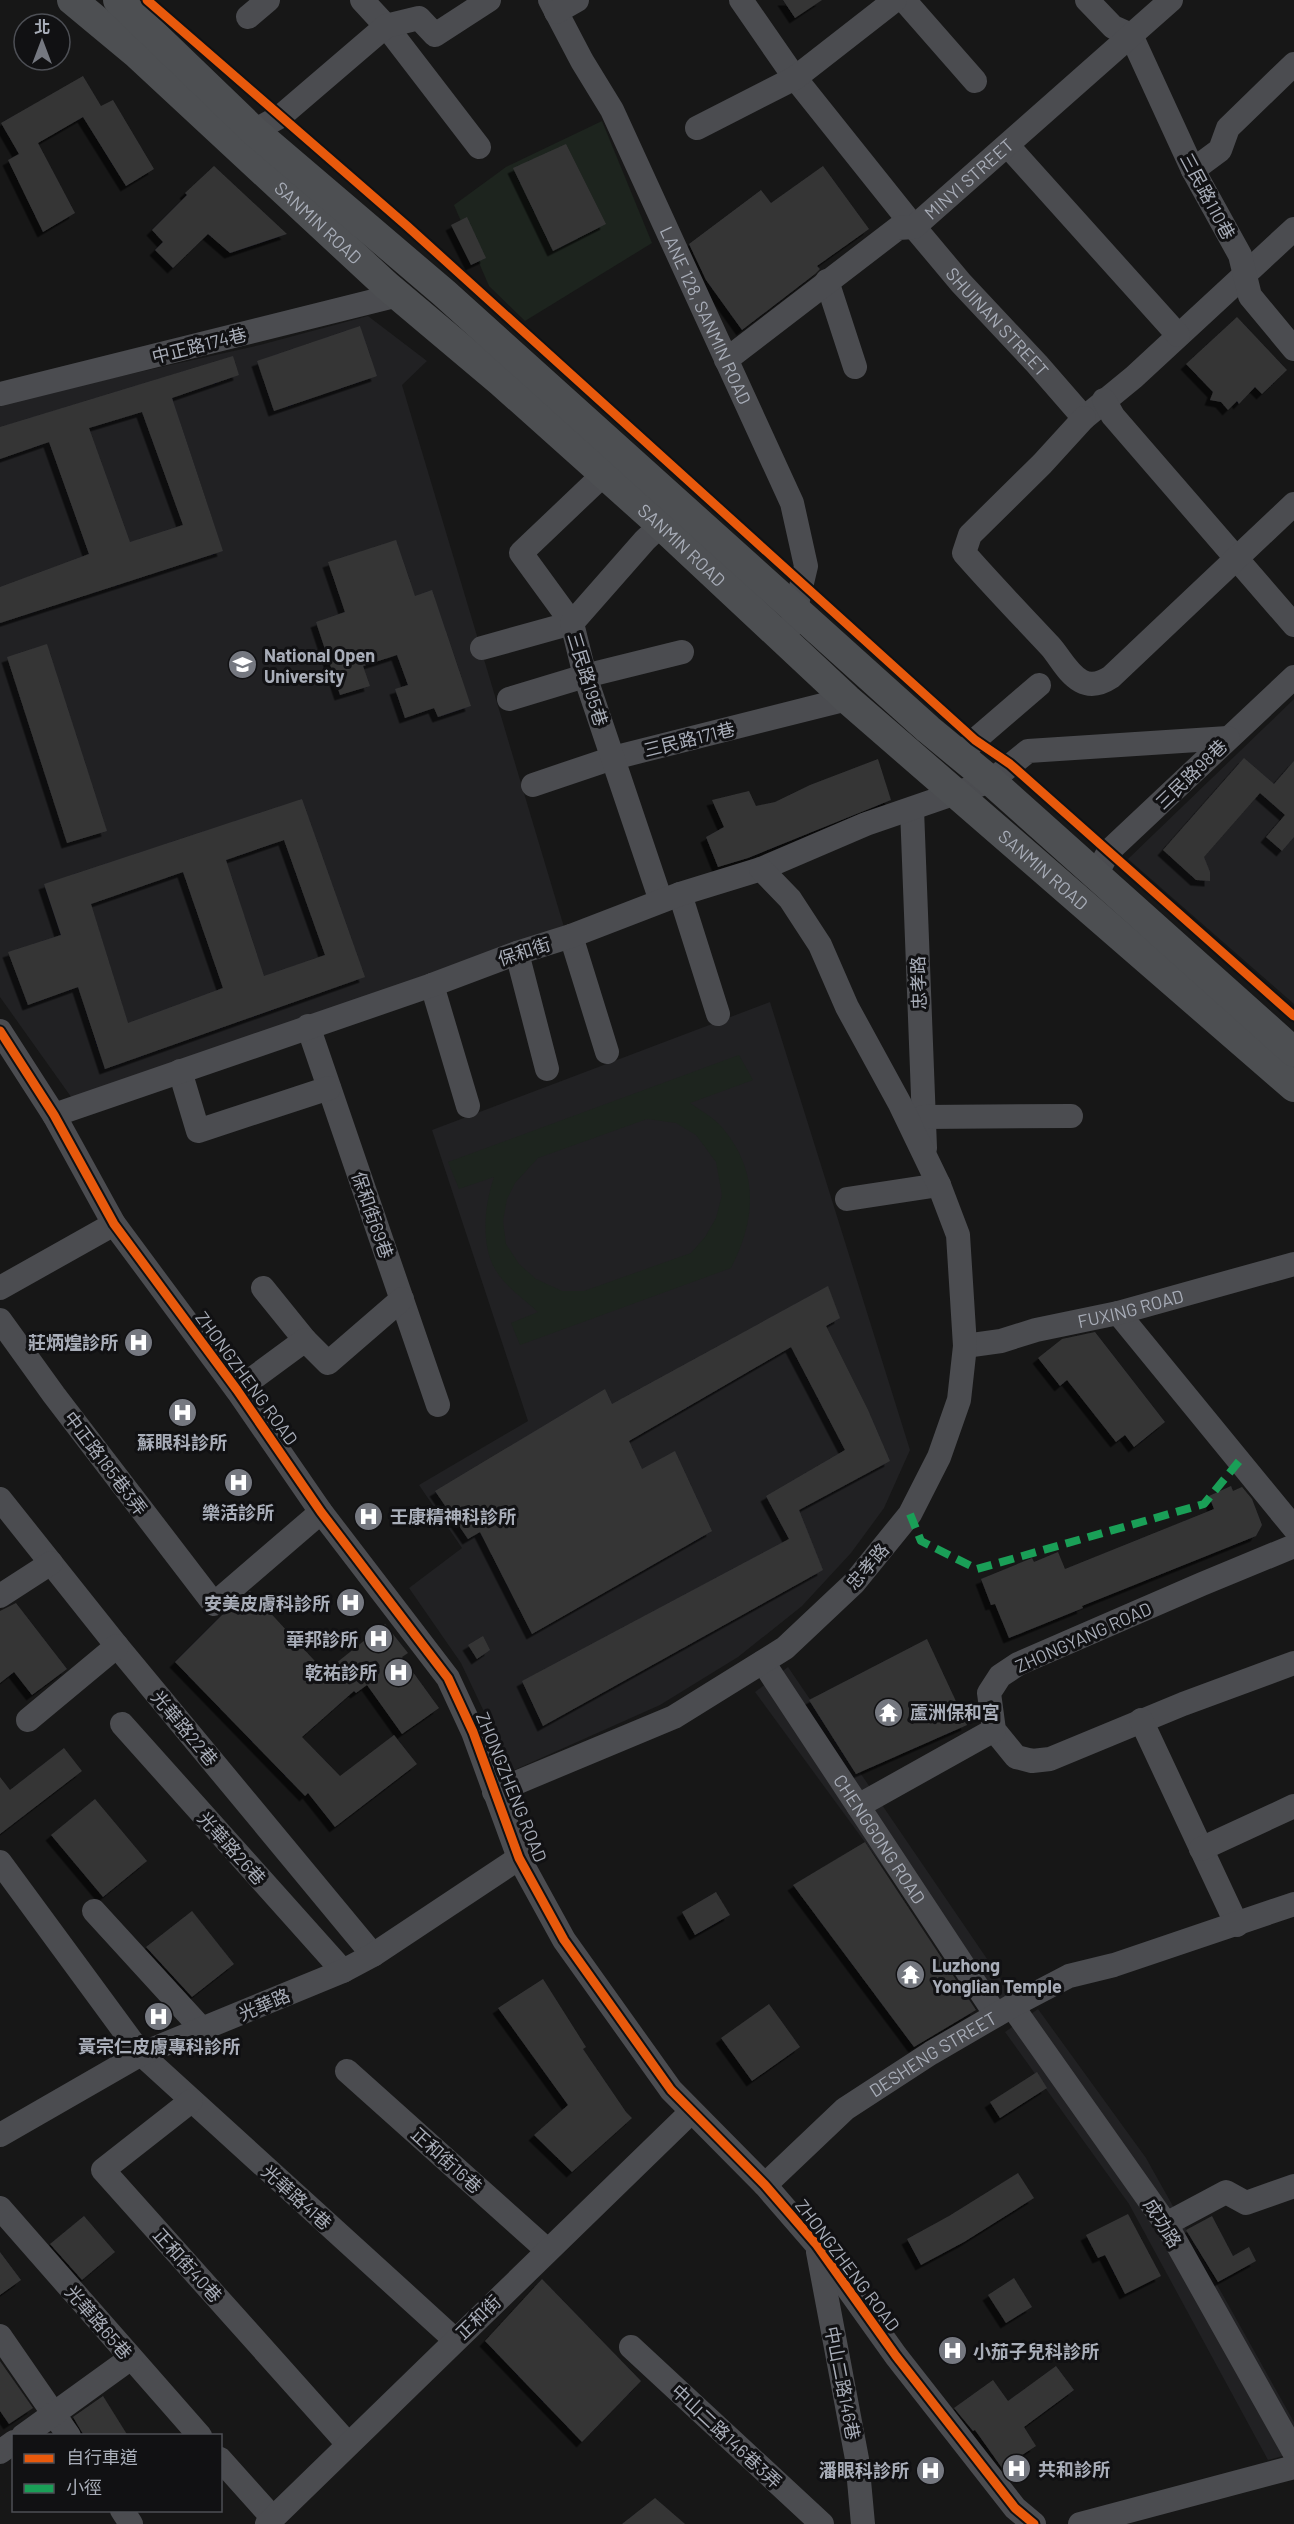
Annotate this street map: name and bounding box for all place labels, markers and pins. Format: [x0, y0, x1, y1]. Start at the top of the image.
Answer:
place label: National Open University [264, 644, 375, 687]
school or university icon: National Open University [227, 649, 259, 681]
hospital icon: 莊炳煌診所 [123, 1326, 155, 1358]
place label: 莊炳煌診所 [28, 1331, 118, 1353]
hospital icon: 蘇眼科診所 [166, 1397, 198, 1429]
place label: 蘇眼科診所 [137, 1431, 227, 1453]
hospital icon: 樂活診所 [222, 1467, 254, 1499]
hospital icon: 壬康精神科診所 [353, 1500, 385, 1532]
place label: 樂活診所 [202, 1501, 274, 1523]
place label: 壬康精神科診所 [390, 1505, 516, 1527]
hospital icon: 安美皮膚科診所 [335, 1587, 367, 1619]
place label: 安美皮膚科診所 [204, 1592, 330, 1614]
hospital icon: 華邦診所 [363, 1623, 395, 1655]
place label: 華邦診所 [286, 1628, 358, 1650]
hospital icon: 乾祐診所 [382, 1656, 414, 1688]
place label: 乾祐診所 [305, 1661, 377, 1683]
temple icon: 蘆洲保和宮 [873, 1696, 905, 1728]
place label: 蘆洲保和宮 [910, 1701, 1000, 1723]
place label: Luzhong Yonglian Temple [932, 1954, 1062, 1997]
temple icon: Luzhong Yonglian Temple [895, 1959, 927, 1991]
hospital icon: 黃宗仁皮膚專科診所 [143, 2001, 175, 2033]
place label: 黃宗仁皮膚專科診所 [78, 2035, 240, 2057]
hospital icon: 小茄子兒科診所 [936, 2335, 968, 2367]
place label: 小茄子兒科診所 [973, 2340, 1099, 2362]
hospital icon: 共和診所 [1001, 2453, 1033, 2485]
hospital icon: 潘眼科診所 [914, 2454, 946, 2486]
place label: 共和診所 [1038, 2458, 1110, 2480]
place label: 潘眼科診所 [819, 2459, 909, 2481]

